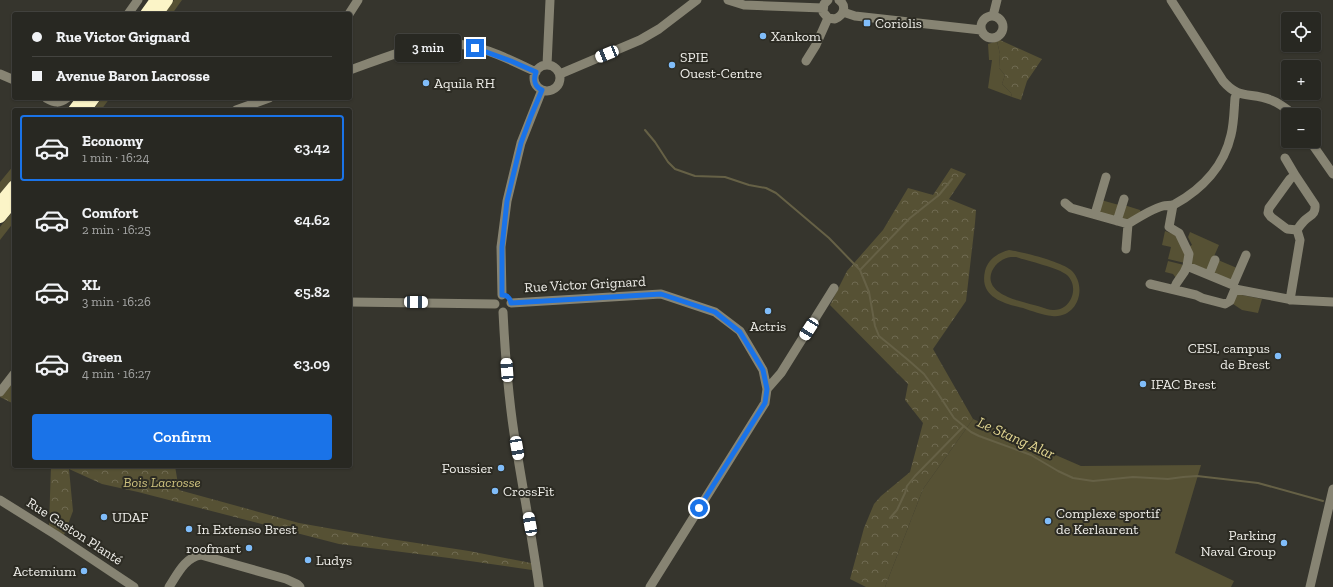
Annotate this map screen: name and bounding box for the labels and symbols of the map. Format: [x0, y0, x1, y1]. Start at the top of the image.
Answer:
place label: Coriolis [875, 15, 922, 32]
marker: Coriolis [862, 18, 872, 28]
place label: Xankom [771, 28, 821, 45]
marker: Xankom [758, 31, 768, 41]
callout: 3 min [395, 34, 461, 62]
route end [466, 39, 484, 57]
car [594, 44, 620, 64]
place label: SPIE Ouest-Centre [680, 49, 763, 82]
marker: SPIE Ouest-Centre [667, 60, 677, 70]
place label: Aquila RH [434, 75, 495, 92]
marker: Aquila RH [421, 78, 431, 88]
street label: Rue Victor Grignard [524, 273, 647, 296]
car [404, 296, 428, 308]
marker: Actris [763, 306, 773, 316]
car [797, 316, 821, 342]
place label: Actris [750, 318, 786, 335]
place label: CESI, campus de Brest [1188, 340, 1271, 373]
marker: CESI, campus de Brest [1273, 351, 1283, 361]
car [500, 358, 514, 382]
place label: IFAC Brest [1151, 376, 1217, 393]
marker: IFAC Brest [1138, 379, 1148, 389]
water label: Le Stang Alar [975, 413, 1058, 463]
car [509, 435, 525, 461]
place label: Foussier [442, 460, 493, 477]
marker: Foussier [496, 463, 506, 473]
park label: Bois Lacrosse [123, 474, 201, 491]
place label: CrossFit [503, 483, 555, 500]
marker: CrossFit [490, 486, 500, 496]
street label: Rue Gaston Planté [24, 494, 126, 569]
route start [690, 499, 708, 517]
place label: Complexe sportif de Kerlaurent [1056, 505, 1161, 538]
place label: UDAF [112, 509, 149, 526]
car [522, 511, 538, 537]
marker: UDAF [99, 512, 109, 522]
marker: Complexe sportif de Kerlaurent [1043, 516, 1053, 526]
place label: In Extenso Brest [197, 521, 297, 538]
marker: In Extenso Brest [184, 524, 194, 534]
place label: Parking Naval Group [1200, 527, 1276, 560]
marker: Parking Naval Group [1279, 538, 1289, 548]
place label: roofmart [186, 540, 242, 557]
marker: roofmart [244, 543, 254, 553]
place label: Ludys [316, 552, 352, 569]
marker: Ludys [303, 555, 313, 565]
place label: Actemium [13, 563, 76, 580]
marker: Actemium [79, 566, 89, 576]

